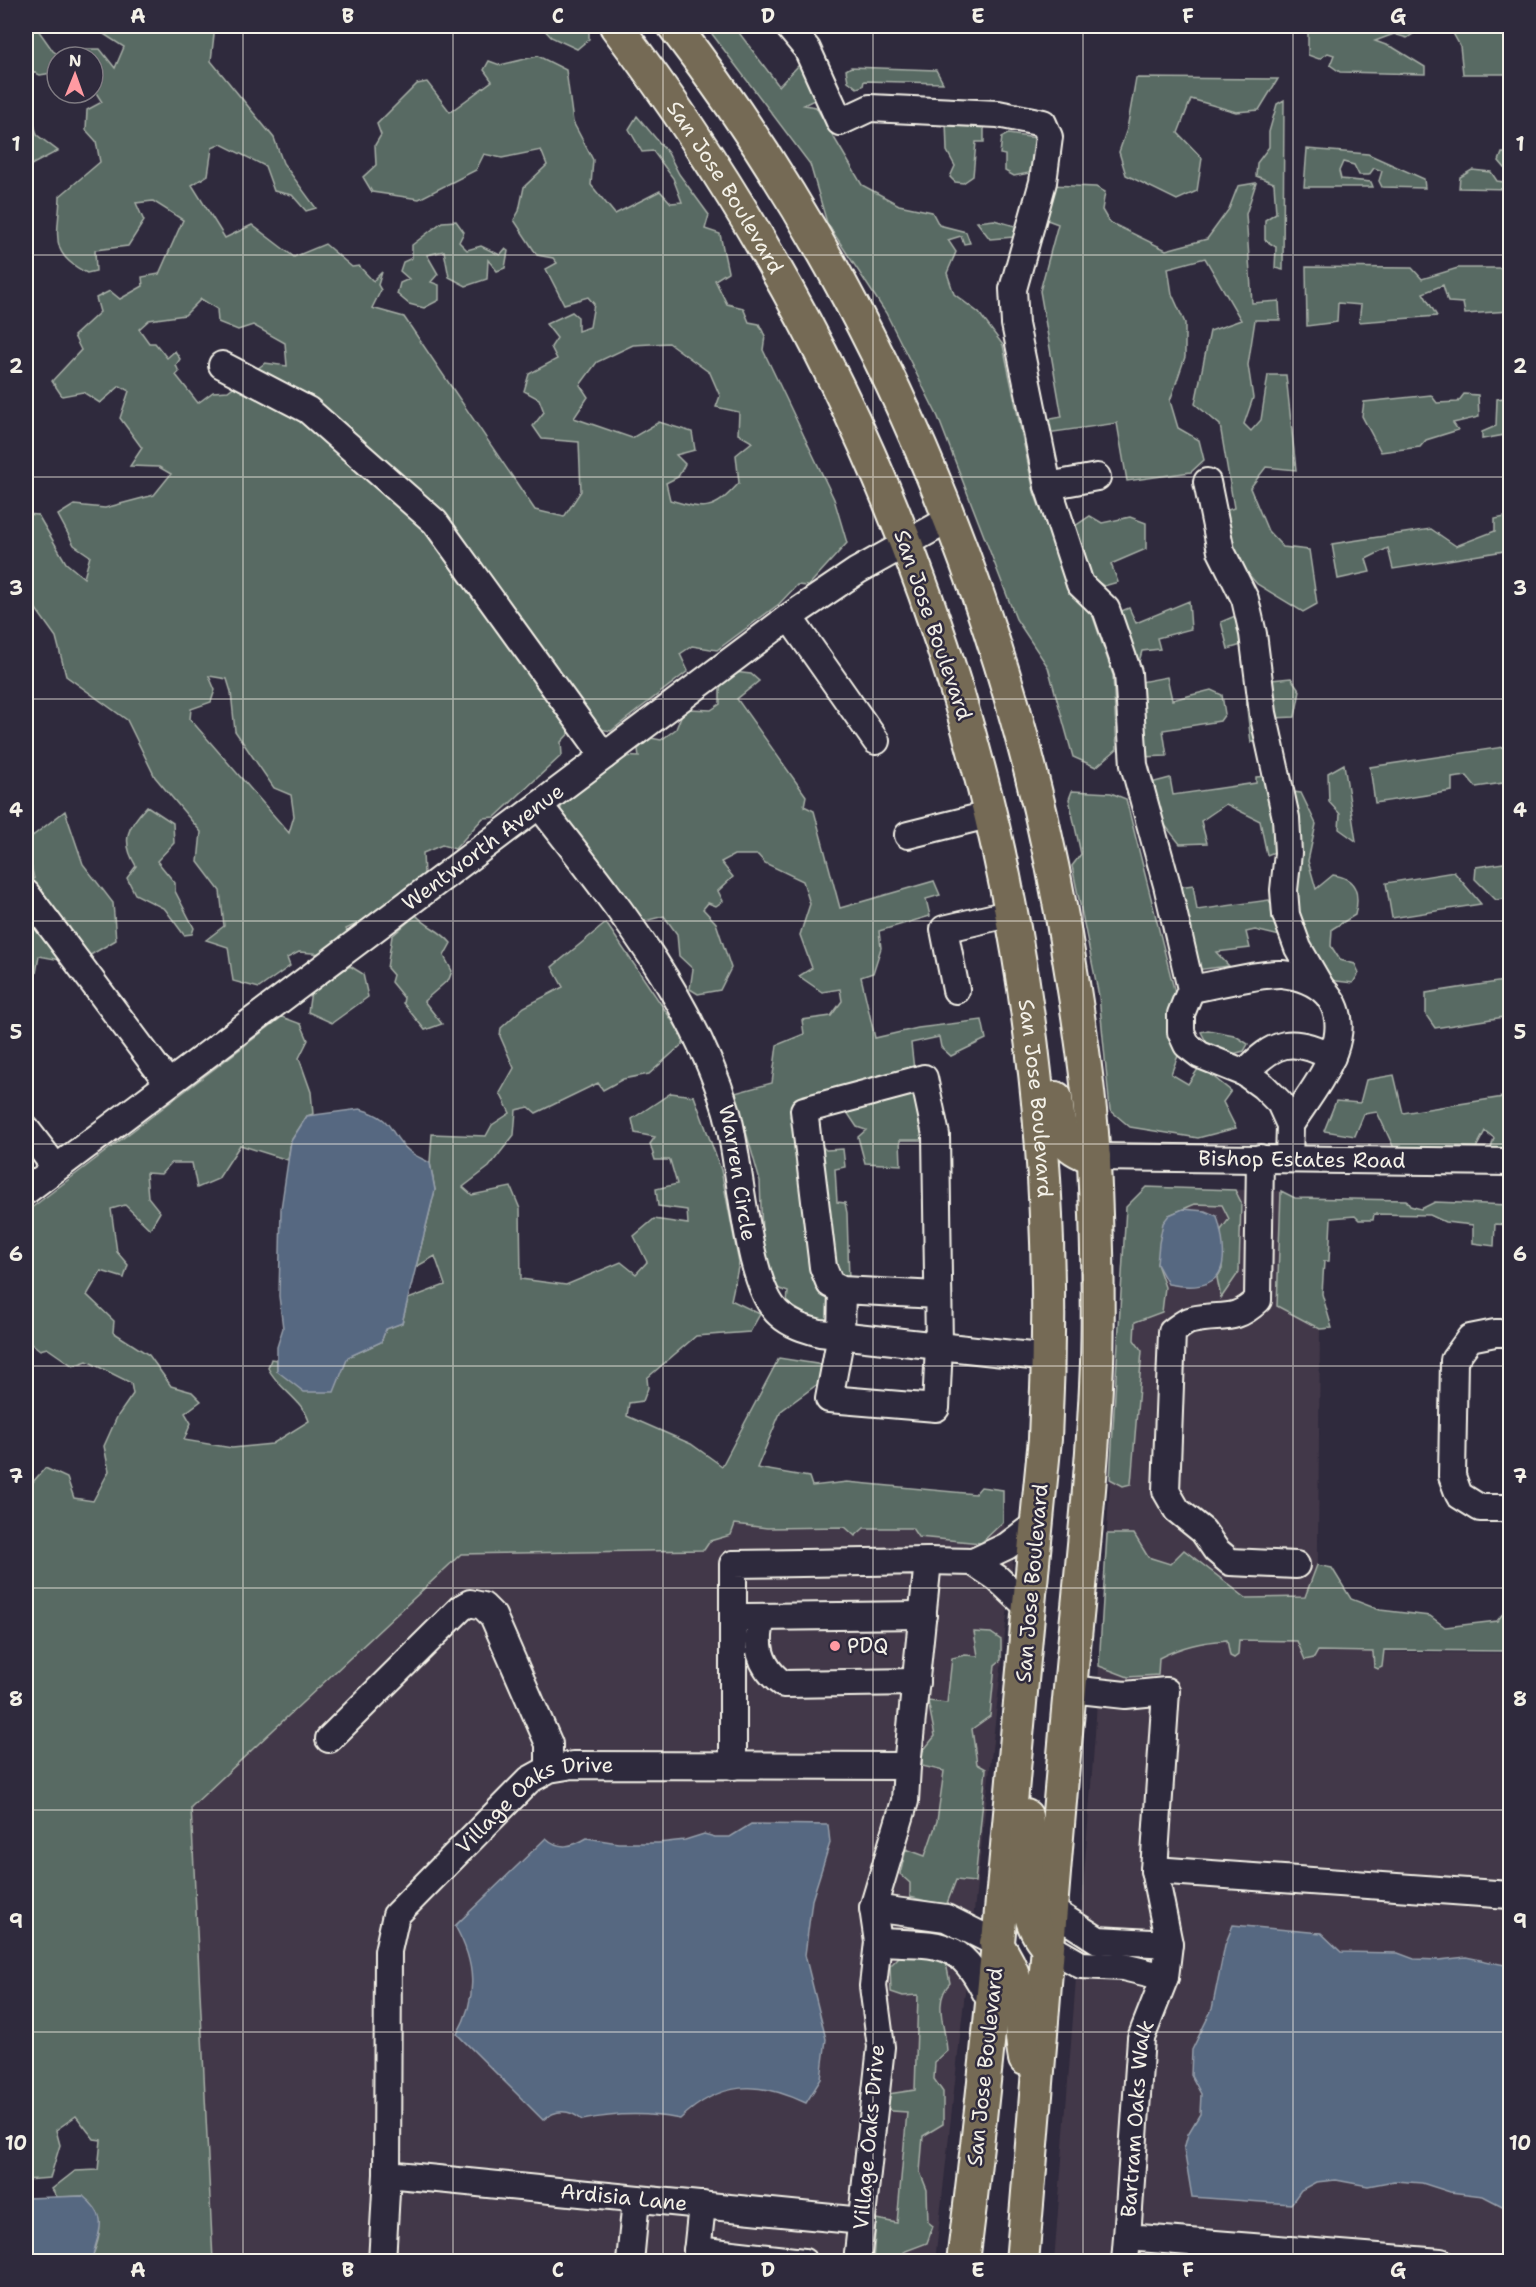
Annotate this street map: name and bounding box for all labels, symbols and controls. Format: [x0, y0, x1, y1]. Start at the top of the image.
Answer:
text: A [130, 3, 146, 29]
text: B [342, 3, 354, 29]
text: C [552, 3, 564, 29]
text: D [761, 3, 775, 29]
text: E [971, 3, 985, 29]
text: F [1182, 3, 1194, 29]
text: G [1390, 3, 1406, 29]
north arrow [45, 45, 105, 105]
text: N [69, 50, 82, 71]
street label: San Jose Boulevard [660, 95, 790, 279]
text: 1 [11, 131, 21, 157]
text: 1 [1515, 131, 1525, 157]
text: 2 [9, 353, 23, 379]
text: 2 [1513, 353, 1527, 379]
street label: San Jose Boulevard [887, 526, 979, 724]
text: 3 [9, 575, 23, 601]
text: 3 [1513, 575, 1527, 601]
street label: Wentworth Avenue [396, 777, 570, 917]
text: 4 [9, 797, 23, 823]
text: 4 [1513, 797, 1527, 823]
street label: San Jose Boulevard [1012, 997, 1059, 1199]
text: 5 [10, 1019, 22, 1045]
text: 5 [1514, 1019, 1526, 1045]
street label: Warren Circle [712, 1102, 763, 1243]
street label: Bishop Estates Road [1198, 1144, 1406, 1175]
text: 6 [9, 1241, 23, 1267]
text: 6 [1513, 1241, 1527, 1267]
text: 7 [9, 1463, 23, 1489]
text: 7 [1513, 1463, 1527, 1489]
street label: San Jose Boulevard [1009, 1482, 1055, 1684]
place label: PDQ [847, 1632, 888, 1660]
marker: PDQ [828, 1639, 842, 1653]
text: 8 [9, 1686, 23, 1712]
text: 8 [1513, 1686, 1527, 1712]
street label: Village Oaks Drive [450, 1751, 613, 1860]
text: 9 [9, 1908, 23, 1934]
text: 9 [1513, 1908, 1527, 1934]
street label: San Jose Boulevard [961, 1966, 1009, 2168]
street label: Bartram Oaks Walk [1114, 2016, 1161, 2218]
street label: Village Oaks Drive [847, 2043, 891, 2231]
text: 10 [5, 2130, 27, 2156]
text: 10 [1509, 2130, 1531, 2156]
street label: Ardisia Lane [559, 2177, 689, 2218]
text: A [130, 2257, 146, 2283]
text: B [342, 2257, 354, 2283]
text: C [552, 2257, 564, 2283]
text: D [761, 2257, 775, 2283]
text: E [971, 2257, 985, 2283]
text: F [1182, 2257, 1194, 2283]
text: G [1390, 2257, 1406, 2283]

